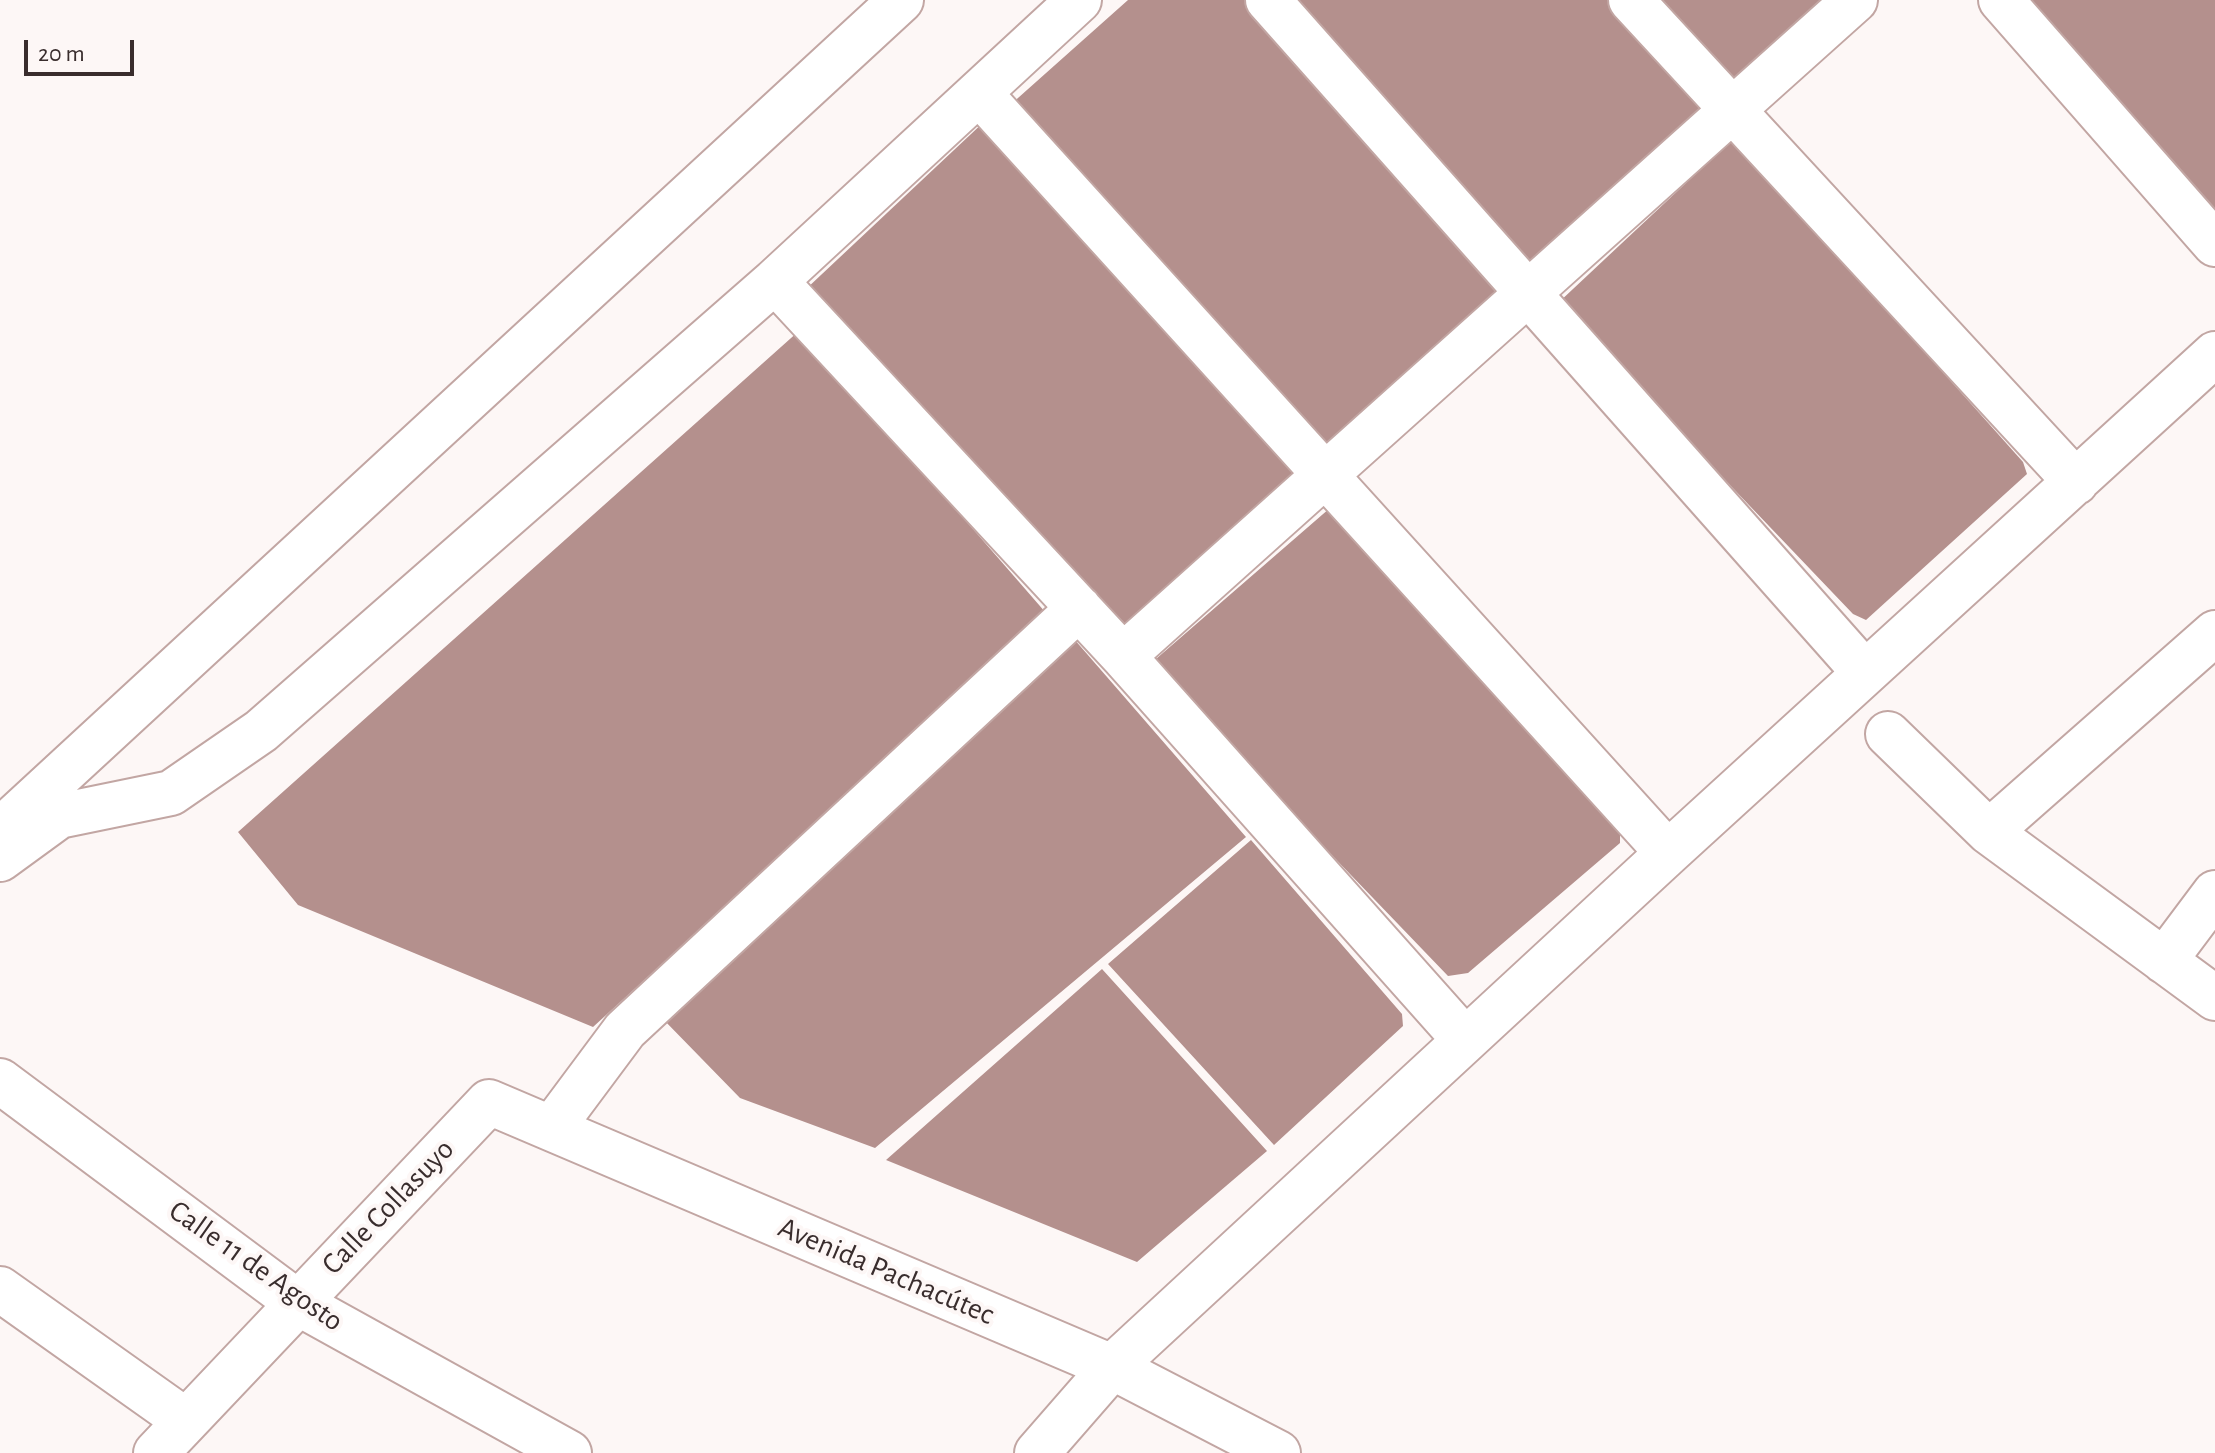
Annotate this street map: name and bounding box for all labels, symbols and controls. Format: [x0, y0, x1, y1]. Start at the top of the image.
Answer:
scale bar [28, 24, 138, 74]
text: 20 m [38, 42, 85, 66]
street label: Calle Collasuyo [314, 1132, 462, 1282]
street label: Calle 11 de Agosto [162, 1193, 350, 1339]
street label: Avenida Pachacútec [773, 1209, 999, 1333]

